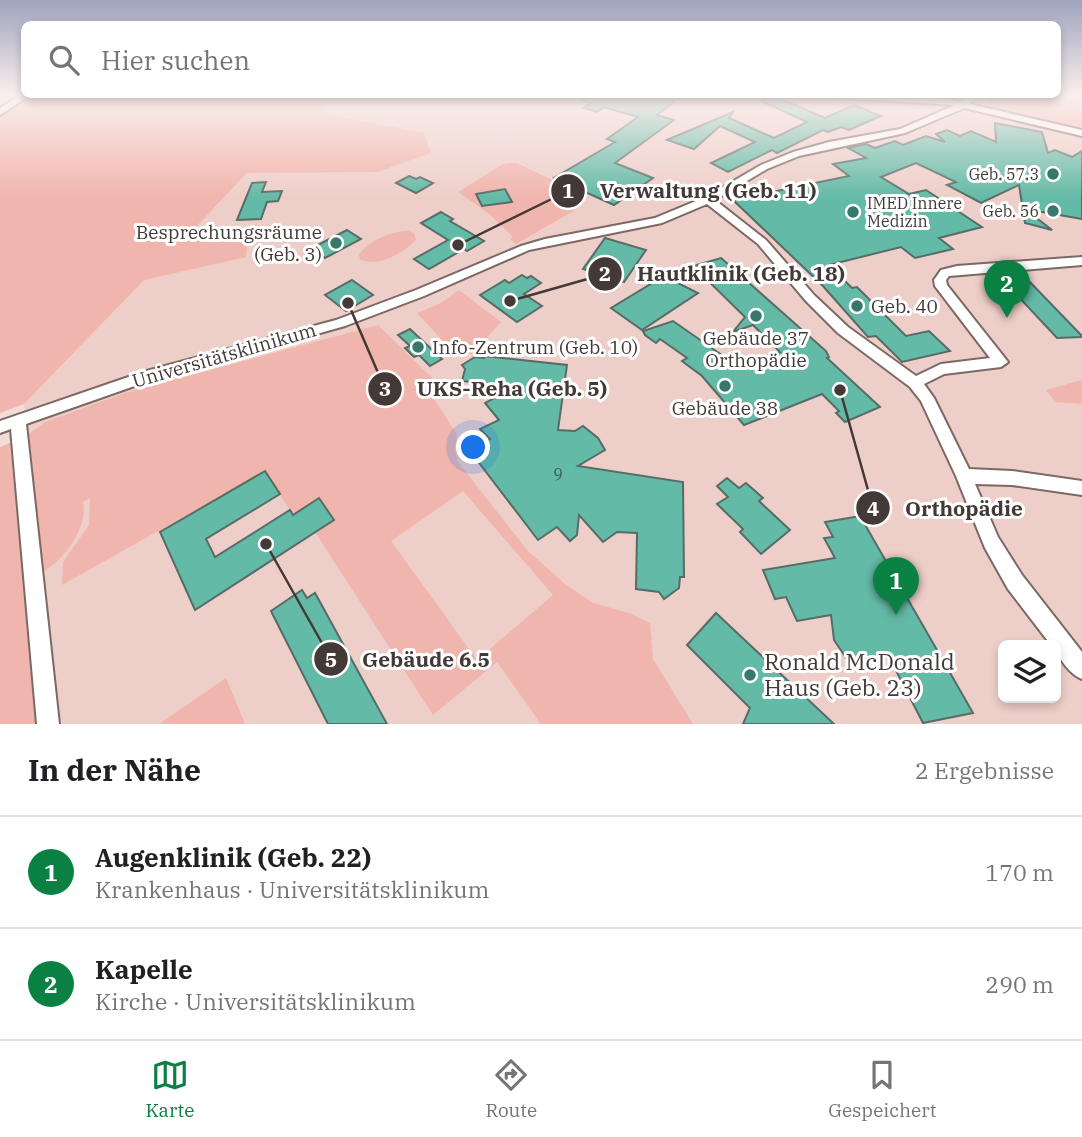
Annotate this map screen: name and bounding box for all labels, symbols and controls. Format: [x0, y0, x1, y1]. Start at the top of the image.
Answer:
search box [21, 21, 1061, 98]
icon: search [45, 41, 83, 79]
text: Hier suchen [101, 43, 250, 77]
place label: Geb. 57.3 [969, 164, 1039, 184]
marker: Geb. 57.3 [1045, 166, 1061, 182]
callout: Verwaltung (Geb. 11) [551, 170, 830, 212]
text: 1 [562, 176, 574, 204]
text: Verwaltung (Geb. 11) [600, 176, 816, 204]
place label: IMED Innere Medizin [867, 193, 962, 231]
place label: Geb. 56 [983, 201, 1039, 221]
marker: Geb. 56 [1045, 203, 1061, 219]
marker: IMED Innere Medizin [845, 204, 861, 220]
place label: Besprechungsräume (Geb. 3) [136, 220, 322, 266]
marker: Besprechungsräume (Geb. 3) [328, 235, 344, 251]
callout: Hautklinik (Geb. 18) [588, 253, 859, 295]
text: 2 [599, 259, 611, 287]
text: Hautklinik (Geb. 18) [637, 259, 845, 287]
pin: 2 [984, 260, 1030, 318]
place label: Geb. 40 [871, 294, 938, 318]
marker: Geb. 40 [849, 298, 865, 314]
marker: Gebäude 37 Orthopädie [748, 308, 764, 324]
street label: Universitätsklinikum [129, 317, 319, 393]
place label: Gebäude 37 Orthopädie [703, 326, 809, 372]
place label: Info-Zentrum (Geb. 10) [432, 335, 638, 359]
marker: Info-Zentrum (Geb. 10) [410, 339, 426, 355]
callout: UKS-Reha (Geb. 5) [367, 368, 621, 410]
text: 3 [379, 374, 391, 402]
text: UKS-Reha (Geb. 5) [417, 374, 607, 402]
marker: Gebäude 38 [717, 378, 733, 394]
place label: Gebäude 38 [672, 396, 778, 420]
your location [456, 430, 490, 464]
house number: 9 [553, 464, 563, 484]
callout: Orthopädie [856, 487, 1037, 529]
text: 4 [867, 494, 879, 522]
text: Orthopädie [905, 494, 1023, 522]
pin: 1 [873, 557, 919, 615]
callout: Gebäude 6.5 [313, 638, 504, 680]
map controls [998, 640, 1061, 703]
button: layers [998, 640, 1061, 703]
text: 5 [325, 645, 337, 673]
text: Gebäude 6.5 [362, 645, 490, 673]
place label: Ronald McDonald Haus (Geb. 23) [764, 646, 955, 702]
marker: Ronald McDonald Haus (Geb. 23) [742, 667, 758, 683]
text: In der Nähe [28, 750, 201, 789]
text: 2 Ergebnisse [915, 755, 1054, 785]
text: Augenklinik (Geb. 22) [95, 840, 371, 874]
text: 1 [44, 857, 58, 887]
text: 170 m [985, 857, 1054, 887]
text: Krankenhaus · Universitätsklinikum [95, 874, 490, 904]
text: Kapelle [95, 952, 193, 986]
text: 2 [44, 969, 58, 999]
text: 290 m [985, 969, 1054, 999]
text: Kirche · Universitätsklinikum [95, 986, 416, 1016]
tab: Karte [145, 1056, 194, 1122]
tab: Route [485, 1056, 537, 1122]
tab: Gespeichert [828, 1056, 937, 1122]

